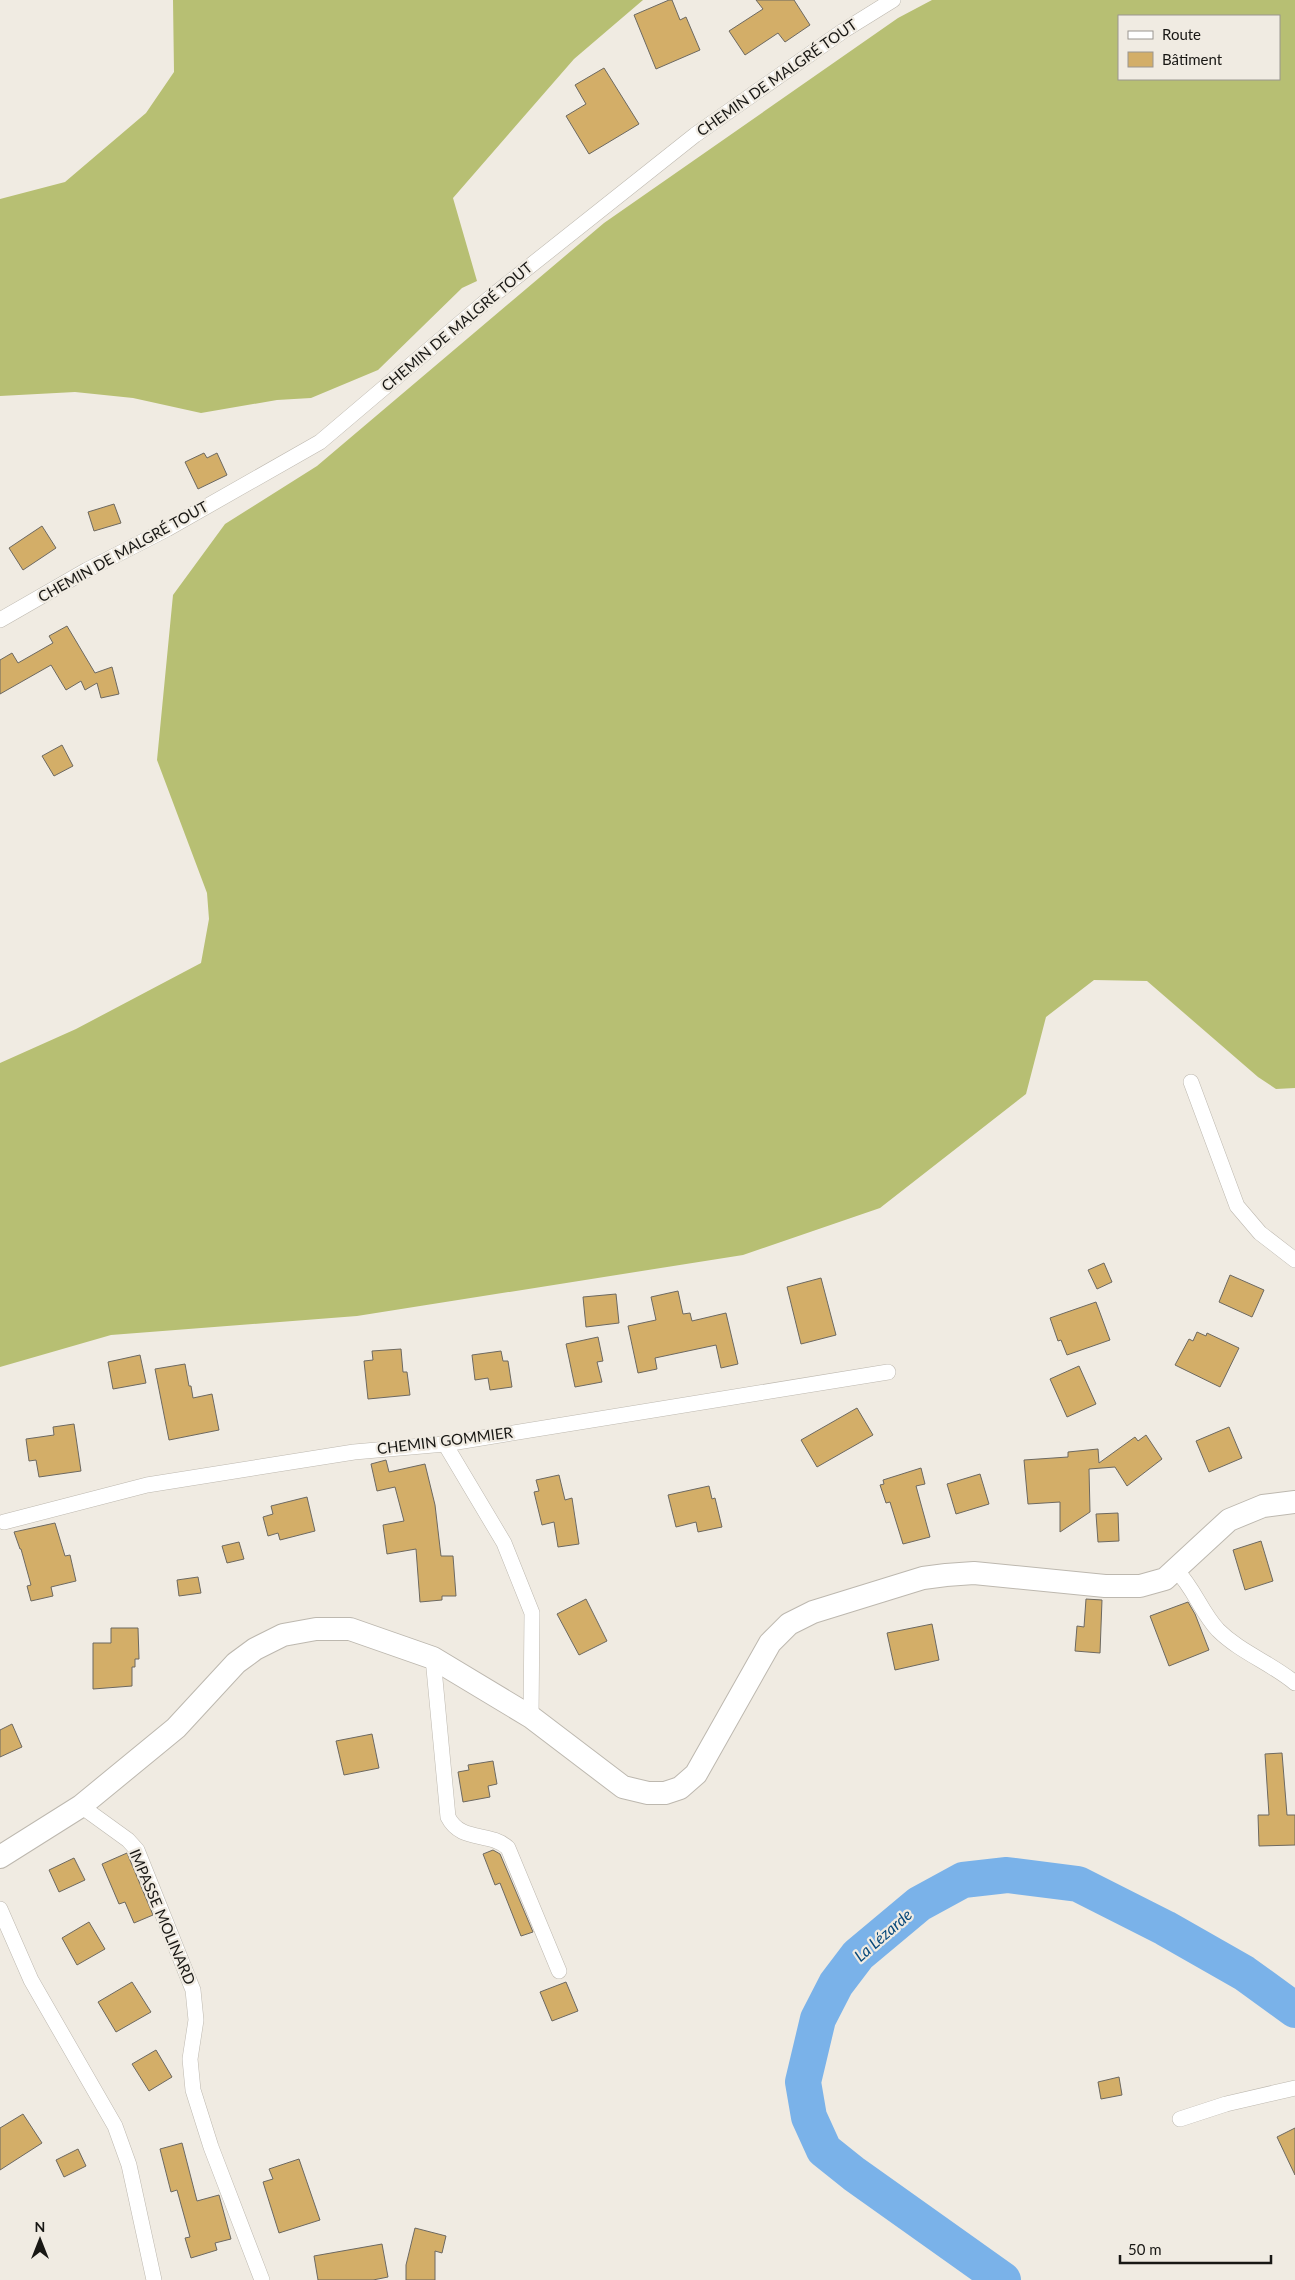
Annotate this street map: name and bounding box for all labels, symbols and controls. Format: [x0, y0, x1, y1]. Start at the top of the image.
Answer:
street label: CHEMIN DE MALGRÉ TOUT [693, 15, 860, 139]
legend [1118, 15, 1280, 80]
text: Route [1162, 25, 1201, 43]
text: Bâtiment [1162, 50, 1223, 68]
street label: CHEMIN DE MALGRÉ TOUT [377, 258, 536, 395]
street label: CHEMIN DE MALGRÉ TOUT [34, 497, 211, 605]
street label: CHEMIN GOMMIER [376, 1423, 514, 1457]
street label: IMPASSE MOLINARD [126, 1846, 200, 1987]
water label: La Lézarde [850, 1904, 916, 1965]
north arrow [15, 2215, 65, 2265]
text: N [35, 2218, 45, 2235]
scale bar [1120, 2232, 1271, 2264]
text: 50 m [1128, 2240, 1162, 2258]

